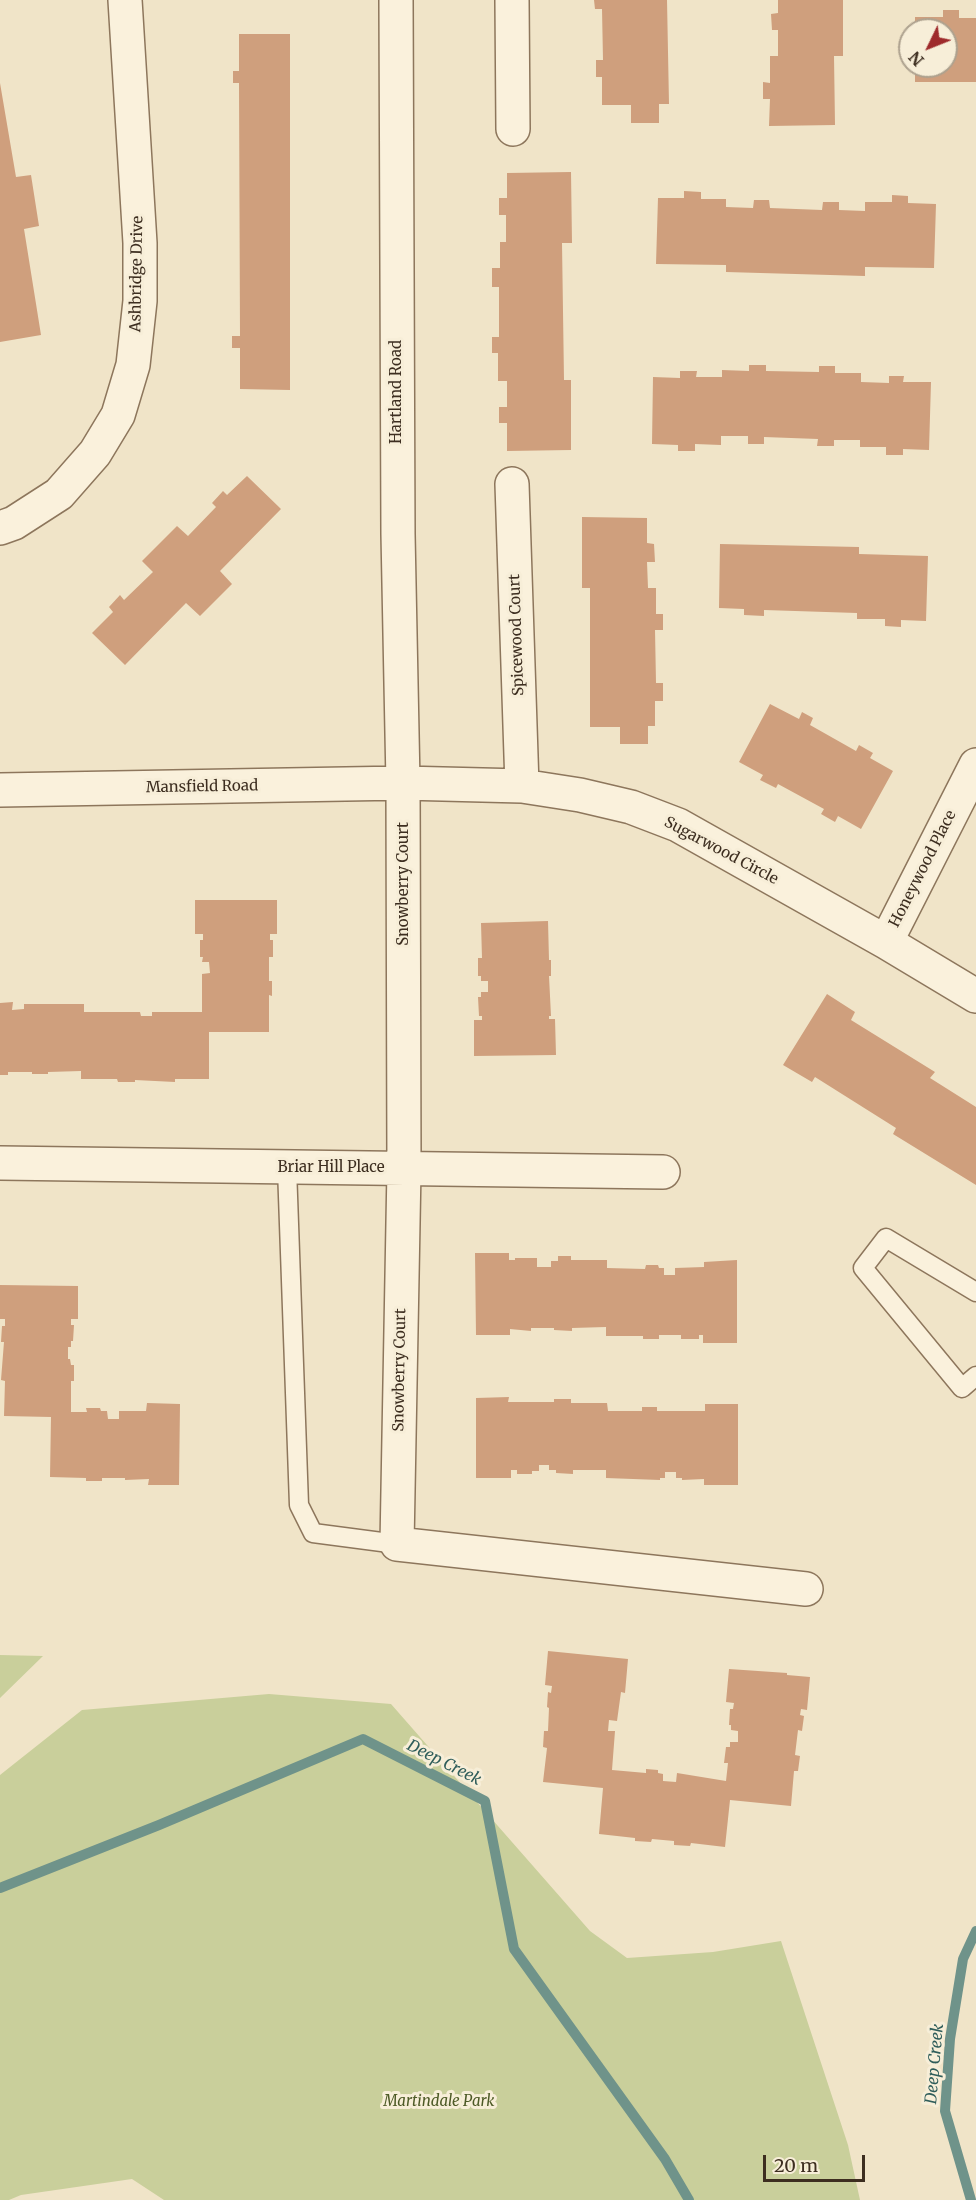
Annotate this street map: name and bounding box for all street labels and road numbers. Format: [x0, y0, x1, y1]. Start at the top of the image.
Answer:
street label: Ashbridge Drive [127, 216, 147, 332]
street label: Hartland Road [388, 340, 406, 444]
street label: Spicewood Court [506, 574, 528, 696]
street label: Mansfield Road [146, 777, 258, 797]
street label: Honeywood Place [886, 808, 960, 930]
street label: Sugarwood Circle [661, 813, 781, 889]
street label: Snowberry Court [395, 822, 413, 946]
street label: Briar Hill Place [277, 1159, 385, 1177]
street label: Snowberry Court [390, 1308, 410, 1432]

